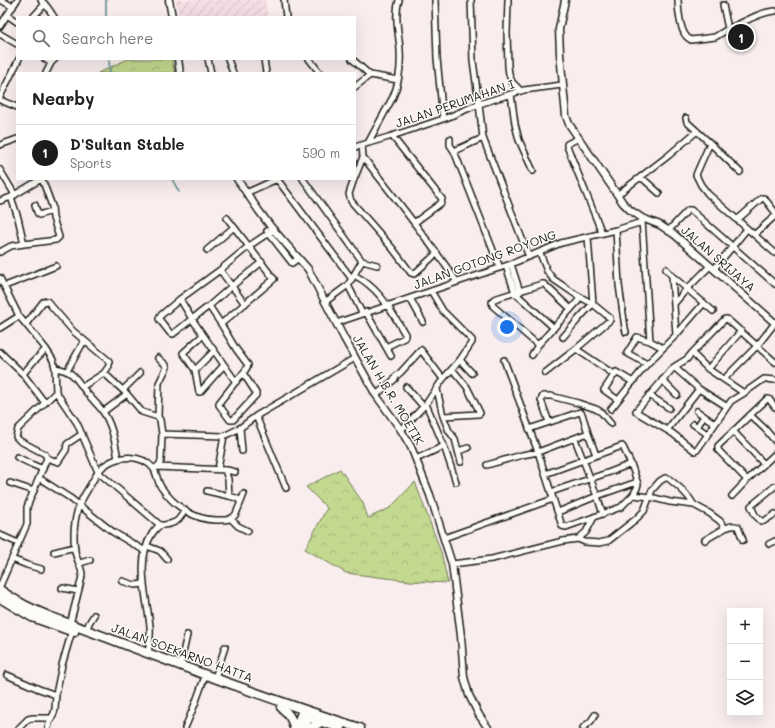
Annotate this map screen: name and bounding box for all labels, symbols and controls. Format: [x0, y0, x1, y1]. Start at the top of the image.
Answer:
search box [16, 16, 356, 60]
pin: 1 [728, 22, 754, 52]
icon: search [30, 27, 52, 49]
text: Search here [62, 28, 153, 48]
street label: JALAN PERUMAHAN I [393, 75, 516, 131]
text: Nearby [32, 87, 94, 109]
text: D'Sultan Stable [70, 134, 184, 154]
text: 1 [42, 144, 48, 161]
text: 590 m [302, 144, 340, 161]
text: Sports [70, 154, 112, 171]
street label: JALAN SRIJAYA [678, 222, 759, 295]
street label: JALAN GOTONG ROYONG [411, 226, 558, 292]
your location [497, 317, 517, 337]
street label: JALAN H.B.R. MOETIK [350, 332, 428, 448]
map controls [727, 608, 763, 716]
button: + [727, 608, 763, 644]
street label: JALAN SOEKARNO HATTA [109, 619, 255, 685]
button: − [727, 644, 763, 680]
button: layers [727, 680, 763, 716]

